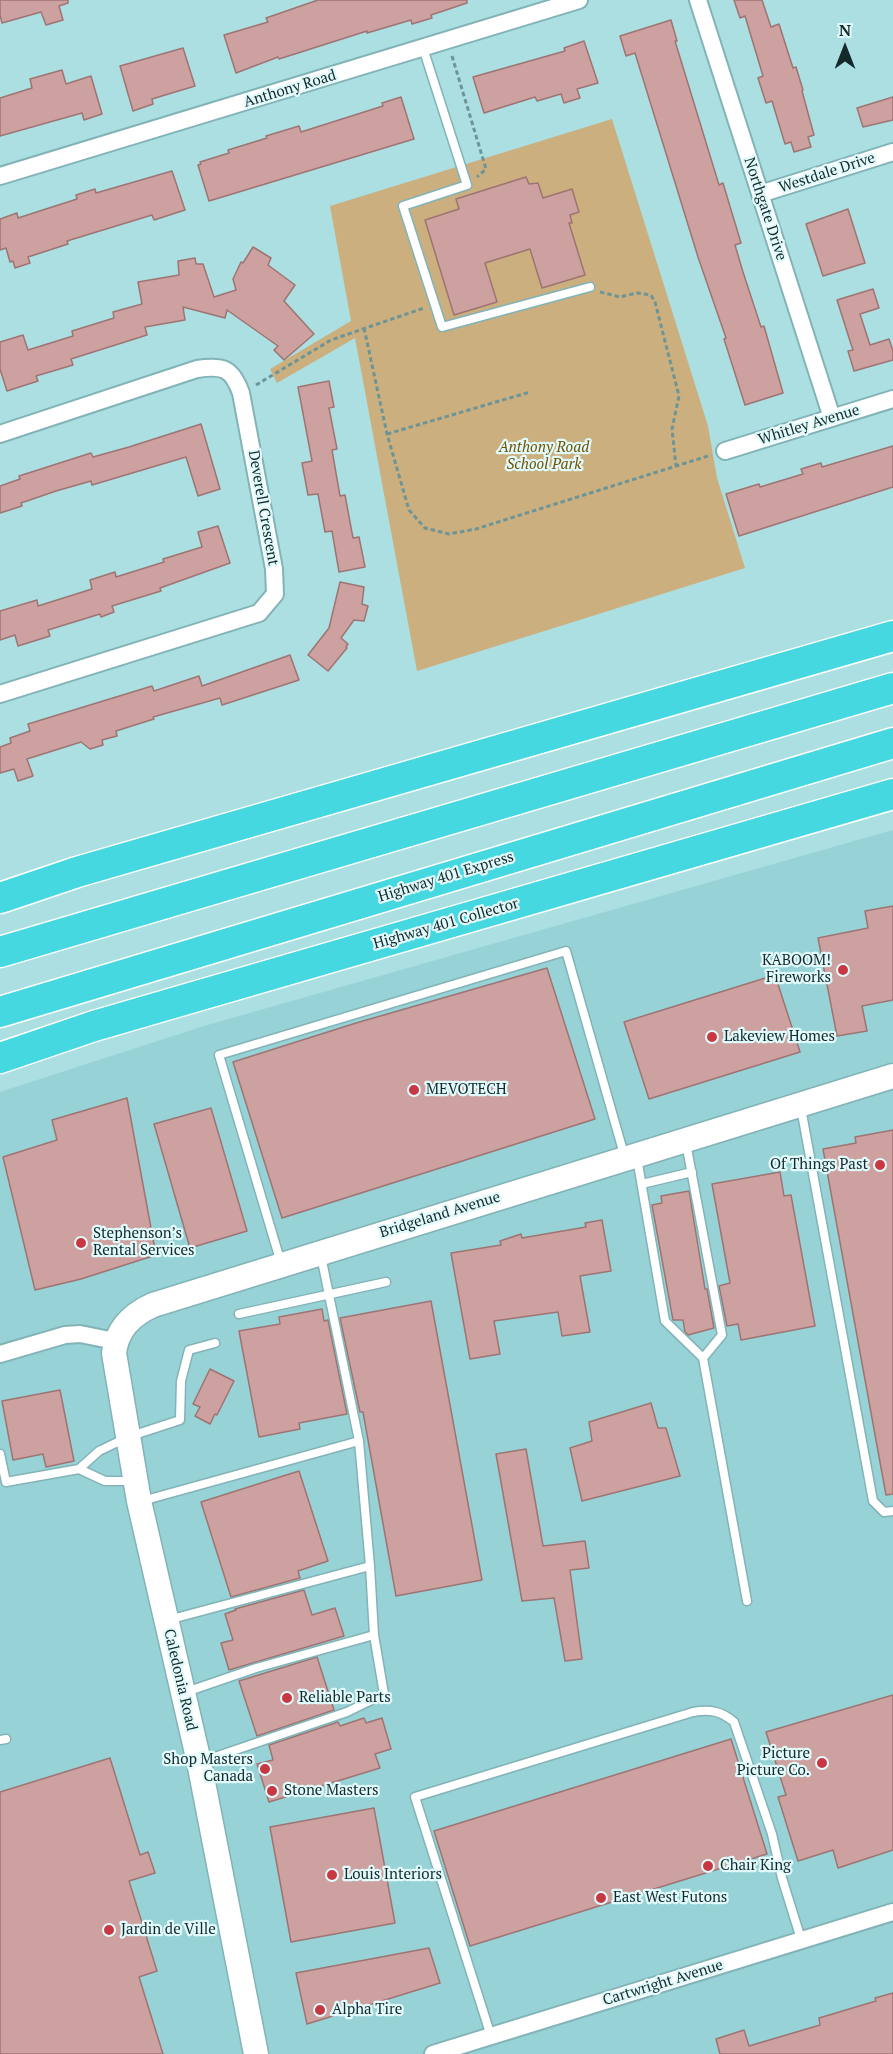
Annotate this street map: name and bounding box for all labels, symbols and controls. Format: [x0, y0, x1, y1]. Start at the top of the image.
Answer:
north arrow [815, 18, 875, 78]
text: N [839, 19, 851, 41]
street label: Anthony Road [242, 66, 338, 112]
street label: Westdale Drive [777, 149, 877, 197]
street label: Northgate Drive [740, 155, 790, 263]
street label: Whitley Avenue [756, 401, 862, 449]
park label: Anthony Road School Park [499, 439, 589, 474]
street label: Deverell Crescent [244, 449, 282, 567]
street label: Highway 401 Express [376, 848, 516, 906]
street label: Highway 401 Collector [371, 895, 521, 953]
place label: KABOOM! Fireworks [762, 952, 831, 987]
marker: KABOOM! Fireworks [836, 963, 850, 977]
place label: Lakeview Homes [724, 1028, 835, 1046]
marker: Lakeview Homes [705, 1030, 719, 1044]
place label: MEVOTECH [426, 1081, 507, 1099]
marker: MEVOTECH [407, 1083, 421, 1097]
place label: Of Things Past [770, 1156, 868, 1174]
marker: Of Things Past [873, 1158, 887, 1172]
street label: Bridgeland Avenue [377, 1188, 503, 1242]
place label: Stephenson’s Rental Services [93, 1225, 195, 1260]
marker: Stephenson’s Rental Services [74, 1236, 88, 1250]
street label: Caledonia Road [160, 1627, 200, 1733]
place label: Reliable Parts [299, 1689, 391, 1707]
marker: Reliable Parts [280, 1691, 294, 1705]
place label: Picture Picture Co. [737, 1745, 810, 1780]
place label: Shop Masters Canada [163, 1751, 253, 1786]
marker: Picture Picture Co. [815, 1756, 829, 1770]
marker: Shop Masters Canada [258, 1762, 272, 1776]
place label: Stone Masters [284, 1782, 378, 1800]
marker: Stone Masters [265, 1784, 279, 1798]
place label: Chair King [720, 1857, 791, 1875]
marker: Chair King [701, 1859, 715, 1873]
place label: Louis Interiors [344, 1866, 442, 1884]
marker: Louis Interiors [325, 1868, 339, 1882]
place label: East West Futons [613, 1889, 727, 1907]
marker: East West Futons [594, 1891, 608, 1905]
place label: Jardin de Ville [121, 1921, 216, 1939]
marker: Jardin de Ville [102, 1923, 116, 1937]
street label: Cartwright Avenue [601, 1956, 725, 2010]
place label: Alpha Tire [332, 2001, 402, 2019]
marker: Alpha Tire [313, 2003, 327, 2017]

